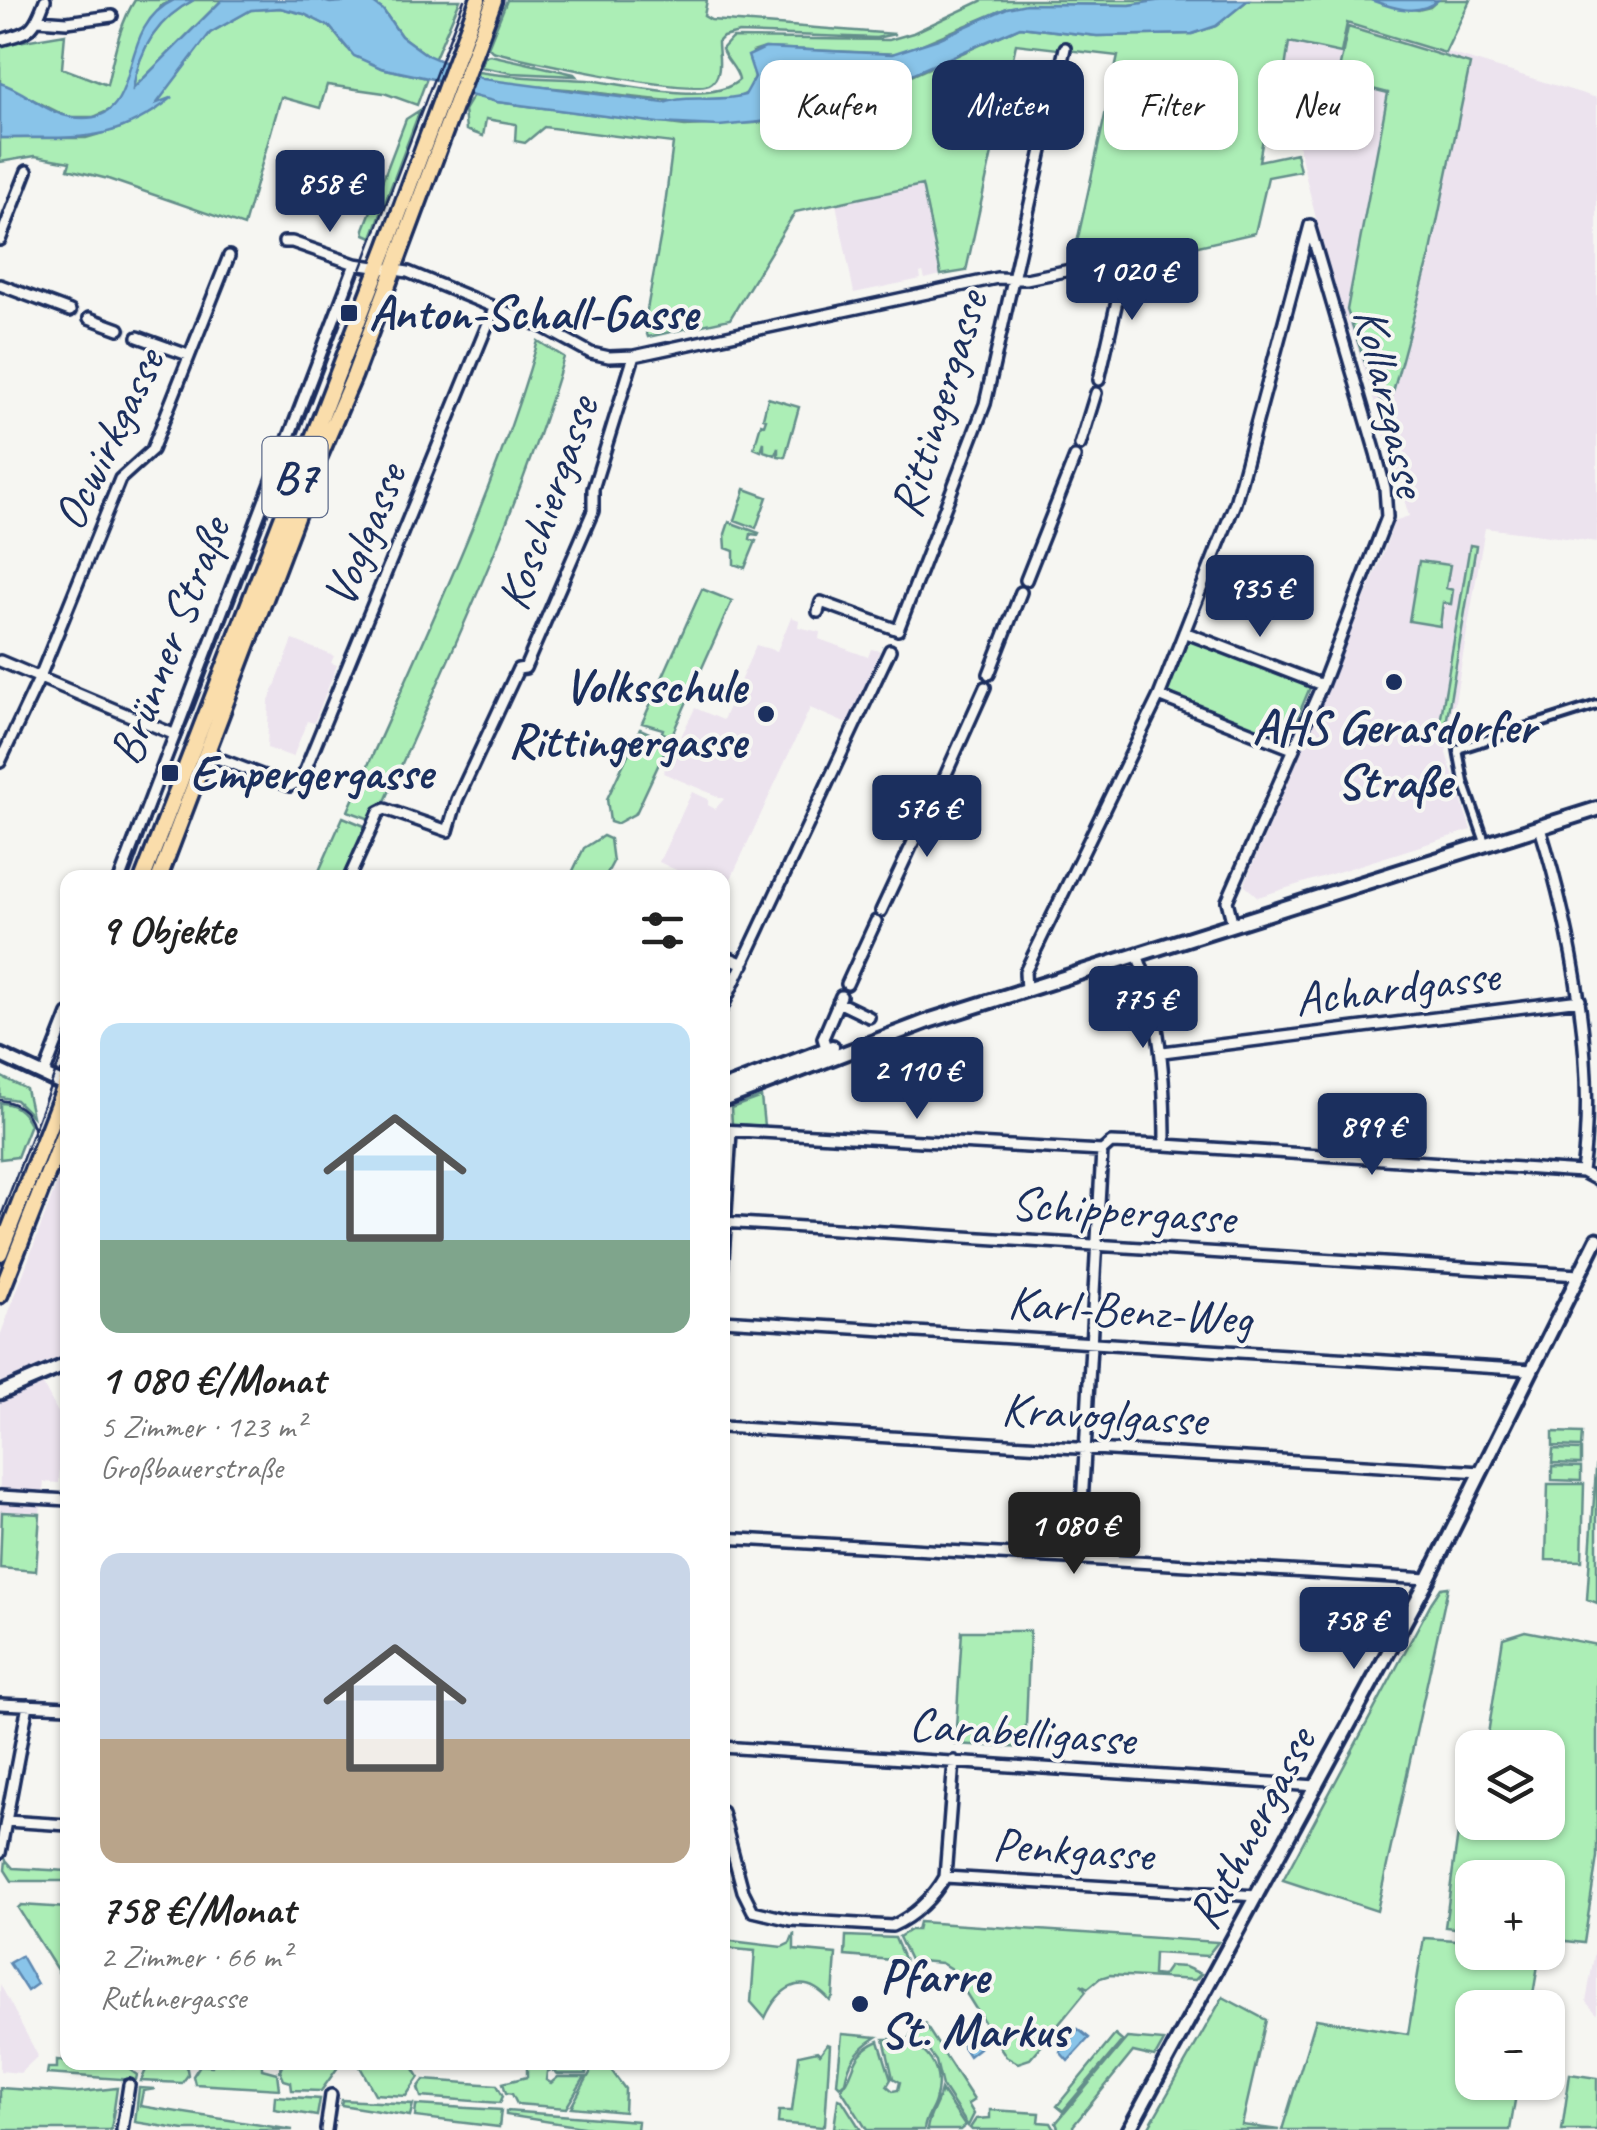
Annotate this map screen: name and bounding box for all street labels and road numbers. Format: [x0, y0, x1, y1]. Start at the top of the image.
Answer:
street label: Rittingergasse [875, 280, 1002, 524]
street label: Kollarzgasse [1340, 302, 1443, 505]
street label: Ocwirkgasse [38, 336, 179, 539]
street label: Koschiergasse [483, 385, 613, 618]
road number: B7 [262, 437, 328, 517]
street label: Voglgasse [308, 452, 421, 615]
street label: Brünner Straße [95, 506, 245, 773]
street label: Achardgasse [1292, 944, 1506, 1029]
street label: Schippergasse [1009, 1172, 1240, 1248]
street label: Karl-Benz-Weg [1006, 1272, 1256, 1349]
street label: Kravoglgasse [1000, 1379, 1211, 1450]
street label: Carabelligasse [907, 1693, 1140, 1769]
street label: Ruthnergasse [1173, 1714, 1331, 1939]
street label: Penkgasse [991, 1813, 1159, 1885]

